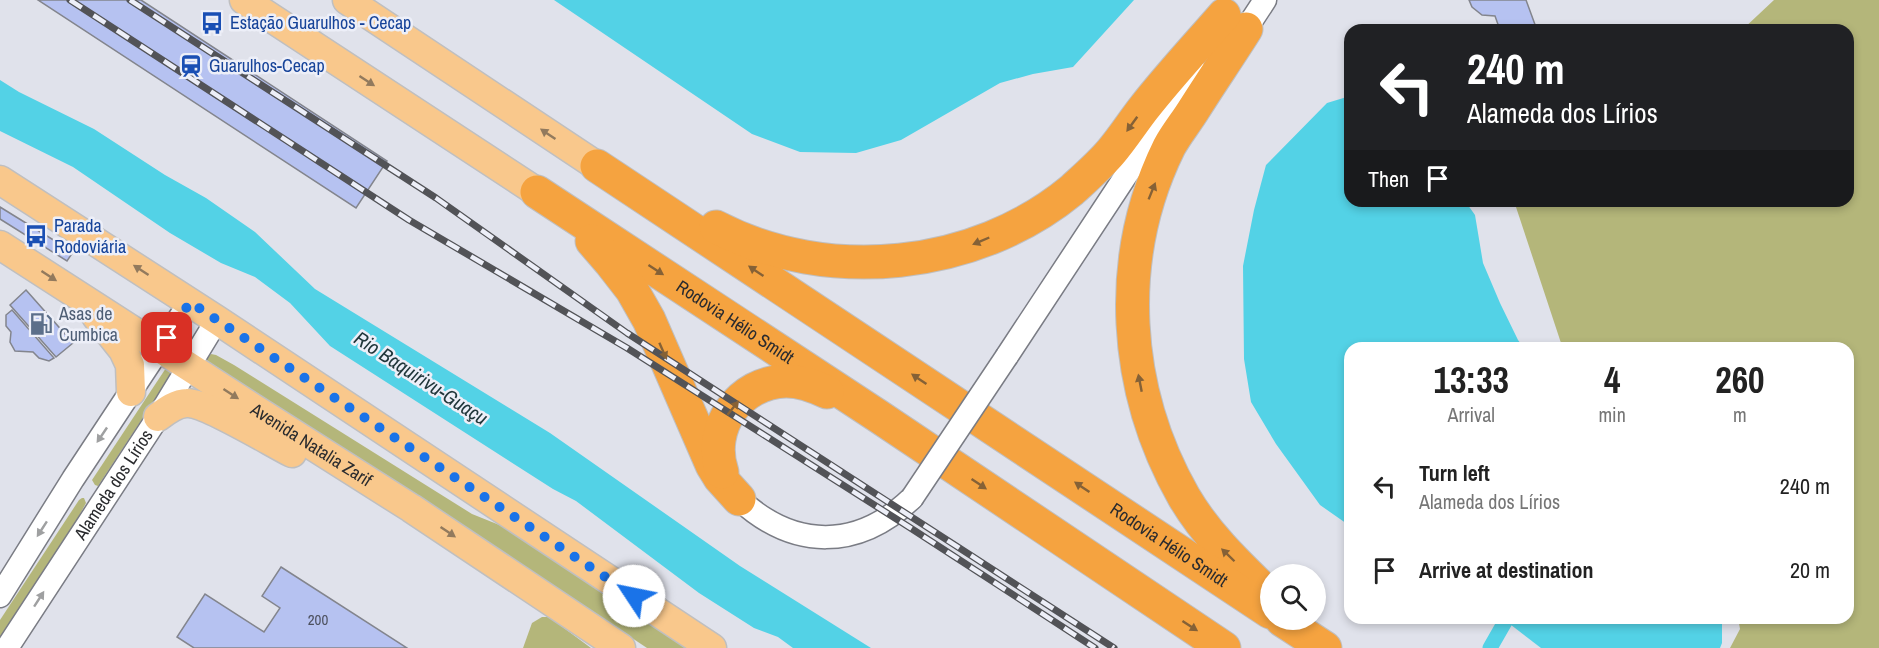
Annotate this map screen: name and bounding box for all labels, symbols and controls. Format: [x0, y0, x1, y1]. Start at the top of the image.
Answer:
bus stop icon: Estação Guarulhos - Cecap [199, 10, 225, 36]
place label: Estação Guarulhos - Cecap [230, 10, 411, 35]
text: 240 m [1467, 41, 1565, 97]
icon: left [1368, 48, 1446, 126]
station icon: Guarulhos-Cecap [178, 53, 204, 79]
place label: Guarulhos-Cecap [209, 53, 325, 78]
one-way arrow [359, 75, 375, 86]
text: Alameda dos Lírios [1467, 95, 1658, 131]
one-way arrow [1126, 115, 1138, 131]
one-way arrow [540, 128, 557, 139]
icon: arrive [1421, 162, 1454, 195]
text: Then [1368, 164, 1409, 194]
one-way arrow [1147, 182, 1157, 200]
place label: Parada Rodoviária [54, 213, 126, 259]
bus stop icon: Parada Rodoviária [23, 223, 49, 249]
one-way arrow [971, 236, 989, 246]
one-way arrow [134, 264, 150, 276]
one-way arrow [648, 265, 664, 276]
one-way arrow [748, 266, 765, 277]
one-way arrow [41, 271, 57, 282]
street label: Rodovia Hélio Smidt [672, 274, 799, 370]
place label: Asas de Cumbica [58, 301, 118, 347]
fuel station icon: Asas de Cumbica [28, 311, 54, 337]
pin [141, 312, 192, 363]
icon: arrive [150, 321, 183, 354]
water label: Rio Baquirivu-Guaçu [349, 324, 493, 431]
one-way arrow [658, 342, 668, 360]
text: 13:33 [1433, 356, 1509, 404]
text: 4 [1604, 356, 1620, 404]
text: 260 [1715, 356, 1765, 404]
one-way arrow [911, 374, 927, 385]
one-way arrow [1135, 374, 1144, 393]
one-way arrow [222, 388, 239, 399]
street label: Avenida Natalia Zarif [245, 396, 378, 493]
one-way arrow [726, 400, 739, 416]
text: Arrival [1448, 401, 1495, 428]
text: min [1598, 401, 1626, 428]
text: m [1733, 401, 1747, 428]
street label: Alameda dos Lírios [67, 424, 159, 545]
one-way arrow [96, 427, 108, 443]
text: Turn left [1419, 458, 1490, 488]
icon: left [1368, 470, 1401, 503]
text: 240 m [1780, 471, 1830, 501]
one-way arrow [970, 478, 986, 490]
one-way arrow [1074, 481, 1090, 493]
text: Alameda dos Lírios [1419, 488, 1560, 515]
street label: Rodovia Hélio Smidt [1105, 496, 1233, 593]
one-way arrow [37, 521, 48, 537]
one-way arrow [440, 527, 456, 538]
one-way arrow [1222, 548, 1236, 562]
icon: arrive [1368, 554, 1401, 587]
text: Arrive at destination [1419, 555, 1593, 585]
text: 20 m [1790, 555, 1830, 585]
position arrow [602, 564, 666, 628]
map controls [1260, 564, 1326, 630]
button: search [1260, 564, 1326, 630]
one-way arrow [33, 591, 44, 607]
house number: 200 [308, 609, 328, 630]
one-way arrow [1181, 620, 1198, 631]

